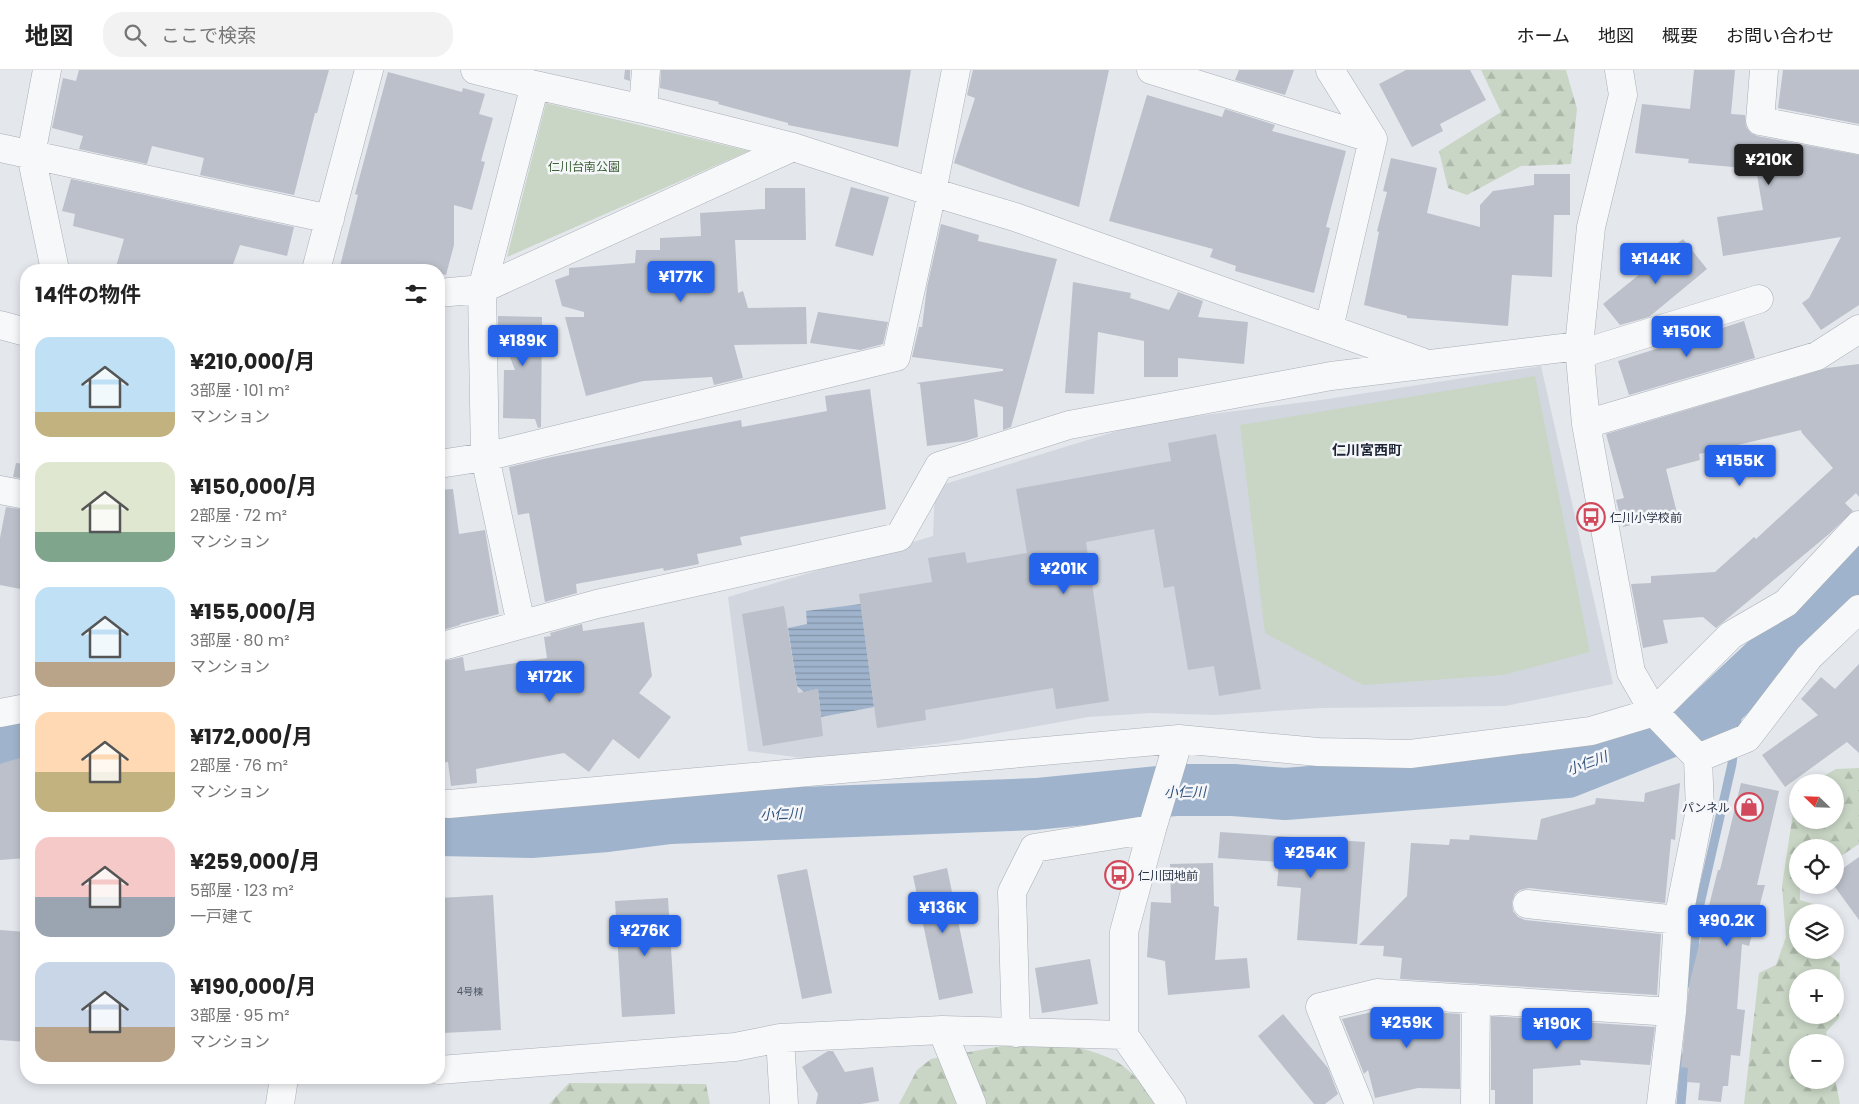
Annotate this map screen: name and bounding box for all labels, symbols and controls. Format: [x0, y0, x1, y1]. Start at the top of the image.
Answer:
search box [103, 12, 453, 57]
text: 地図 [25, 19, 73, 52]
icon: search [121, 21, 149, 49]
text: ここで検索 [161, 22, 256, 49]
text: ホーム [1517, 23, 1570, 48]
text: 地図 [1598, 23, 1634, 48]
text: 概要 [1662, 23, 1698, 48]
text: お問い合わせ [1726, 23, 1834, 48]
pin: ¥210K [1734, 144, 1804, 186]
text: ¥210K [1745, 148, 1793, 171]
park label: 仁川台南公園 [548, 158, 620, 175]
pin: ¥144K [1621, 242, 1691, 285]
text: ¥144K [1631, 247, 1681, 270]
pin: ¥177K [646, 260, 716, 303]
text: ¥177K [658, 265, 704, 288]
text: 14件の物件 [35, 280, 141, 309]
icon: filters [402, 280, 430, 308]
pin: ¥150K [1652, 316, 1722, 358]
text: ¥150K [1663, 320, 1711, 343]
pin: ¥189K [488, 324, 558, 367]
text: ¥189K [499, 329, 547, 352]
text: ¥210,000/月 [190, 347, 315, 376]
icon: home [75, 357, 135, 417]
text: 3部屋 · 101 m² [190, 379, 290, 402]
text: マンション [190, 405, 270, 428]
district label: 仁川宮西町 [1332, 440, 1402, 460]
pin: ¥155K [1705, 444, 1775, 487]
text: ¥155K [1716, 449, 1764, 472]
text: ¥150,000/月 [190, 472, 317, 501]
icon: home [75, 482, 135, 542]
bus stop icon: 仁川小学校前 [1576, 502, 1606, 532]
text: 2部屋 · 72 m² [190, 504, 287, 527]
place label: 仁川小学校前 [1610, 509, 1682, 526]
text: マンション [190, 530, 270, 553]
pin: ¥201K [1029, 552, 1099, 595]
text: ¥201K [1040, 557, 1088, 580]
text: ¥155,000/月 [190, 597, 317, 626]
icon: home [75, 607, 135, 667]
text: 3部屋 · 80 m² [190, 629, 290, 652]
text: マンション [190, 655, 270, 678]
pin: ¥172K [515, 660, 585, 703]
text: ¥172K [527, 665, 573, 688]
text: ¥172,000/月 [190, 722, 313, 751]
icon: home [75, 732, 135, 792]
water label: 小仁川 [1564, 746, 1612, 780]
text: 2部屋 · 76 m² [190, 754, 288, 777]
north arrow [1789, 774, 1844, 829]
map controls [1789, 774, 1844, 1089]
text: マンション [190, 780, 270, 803]
water label: 小仁川 [1164, 782, 1208, 802]
shop icon: パンネル [1734, 792, 1764, 822]
place label: パンネル [1682, 799, 1730, 816]
water label: 小仁川 [760, 803, 804, 825]
pin: ¥254K [1276, 836, 1346, 879]
button: locate [1789, 839, 1844, 894]
text: ¥254K [1285, 841, 1337, 864]
text: ¥259,000/月 [190, 847, 320, 876]
icon: home [75, 857, 135, 917]
bus stop icon: 仁川団地前 [1104, 860, 1134, 890]
place label: 仁川団地前 [1138, 867, 1198, 884]
text: 5部屋 · 123 m² [190, 879, 294, 902]
pin: ¥136K [908, 892, 978, 934]
text: ¥136K [919, 896, 967, 919]
pin: ¥90.2K [1686, 904, 1768, 947]
button: layers [1789, 904, 1844, 959]
text: 一戸建て [190, 905, 254, 928]
text: ¥90.2K [1699, 909, 1755, 932]
pin: ¥276K [610, 914, 680, 957]
text: ¥276K [620, 919, 670, 942]
button: + [1789, 969, 1844, 1024]
text: ¥190,000/月 [190, 972, 316, 1001]
icon: home [75, 982, 135, 1042]
house number: 4号棟 [457, 984, 483, 999]
text: 3部屋 · 95 m² [190, 1004, 290, 1027]
pin: ¥259K [1372, 1006, 1442, 1049]
pin: ¥190K [1522, 1008, 1592, 1050]
text: ¥259K [1381, 1011, 1433, 1034]
text: ¥190K [1533, 1012, 1581, 1035]
text: マンション [190, 1030, 270, 1053]
button: − [1789, 1034, 1844, 1089]

